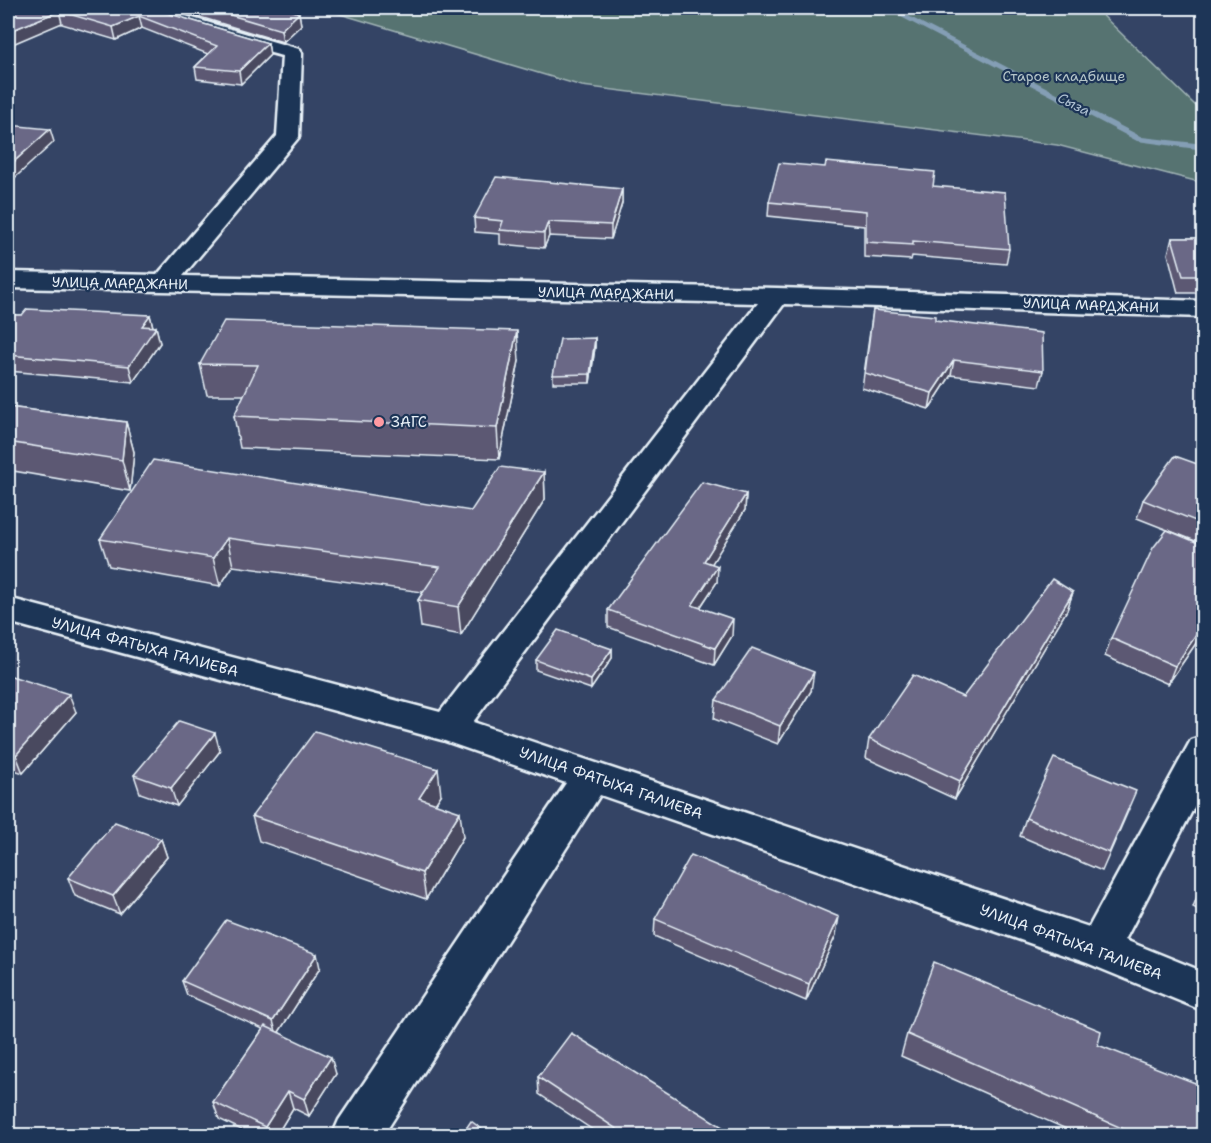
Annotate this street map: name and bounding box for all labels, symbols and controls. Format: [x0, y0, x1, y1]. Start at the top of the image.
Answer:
park label: Старое кладбище [1002, 67, 1126, 85]
water label: Сыза [1055, 88, 1093, 120]
street label: УЛИЦА МАРДЖАНИ [52, 273, 188, 293]
street label: УЛИЦА МАРДЖАНИ [538, 283, 674, 303]
street label: УЛИЦА МАРДЖАНИ [1023, 294, 1159, 316]
place label: ЗАГС [391, 412, 427, 432]
marker: ЗАГС [372, 415, 386, 429]
street label: УЛИЦА ФАТЫХА ГАЛИЕВА [49, 612, 241, 682]
street label: УЛИЦА ФАТЫХА ГАЛИЕВА [517, 742, 705, 824]
street label: УЛИЦА ФАТЫХА ГАЛИЕВА [977, 900, 1165, 984]

